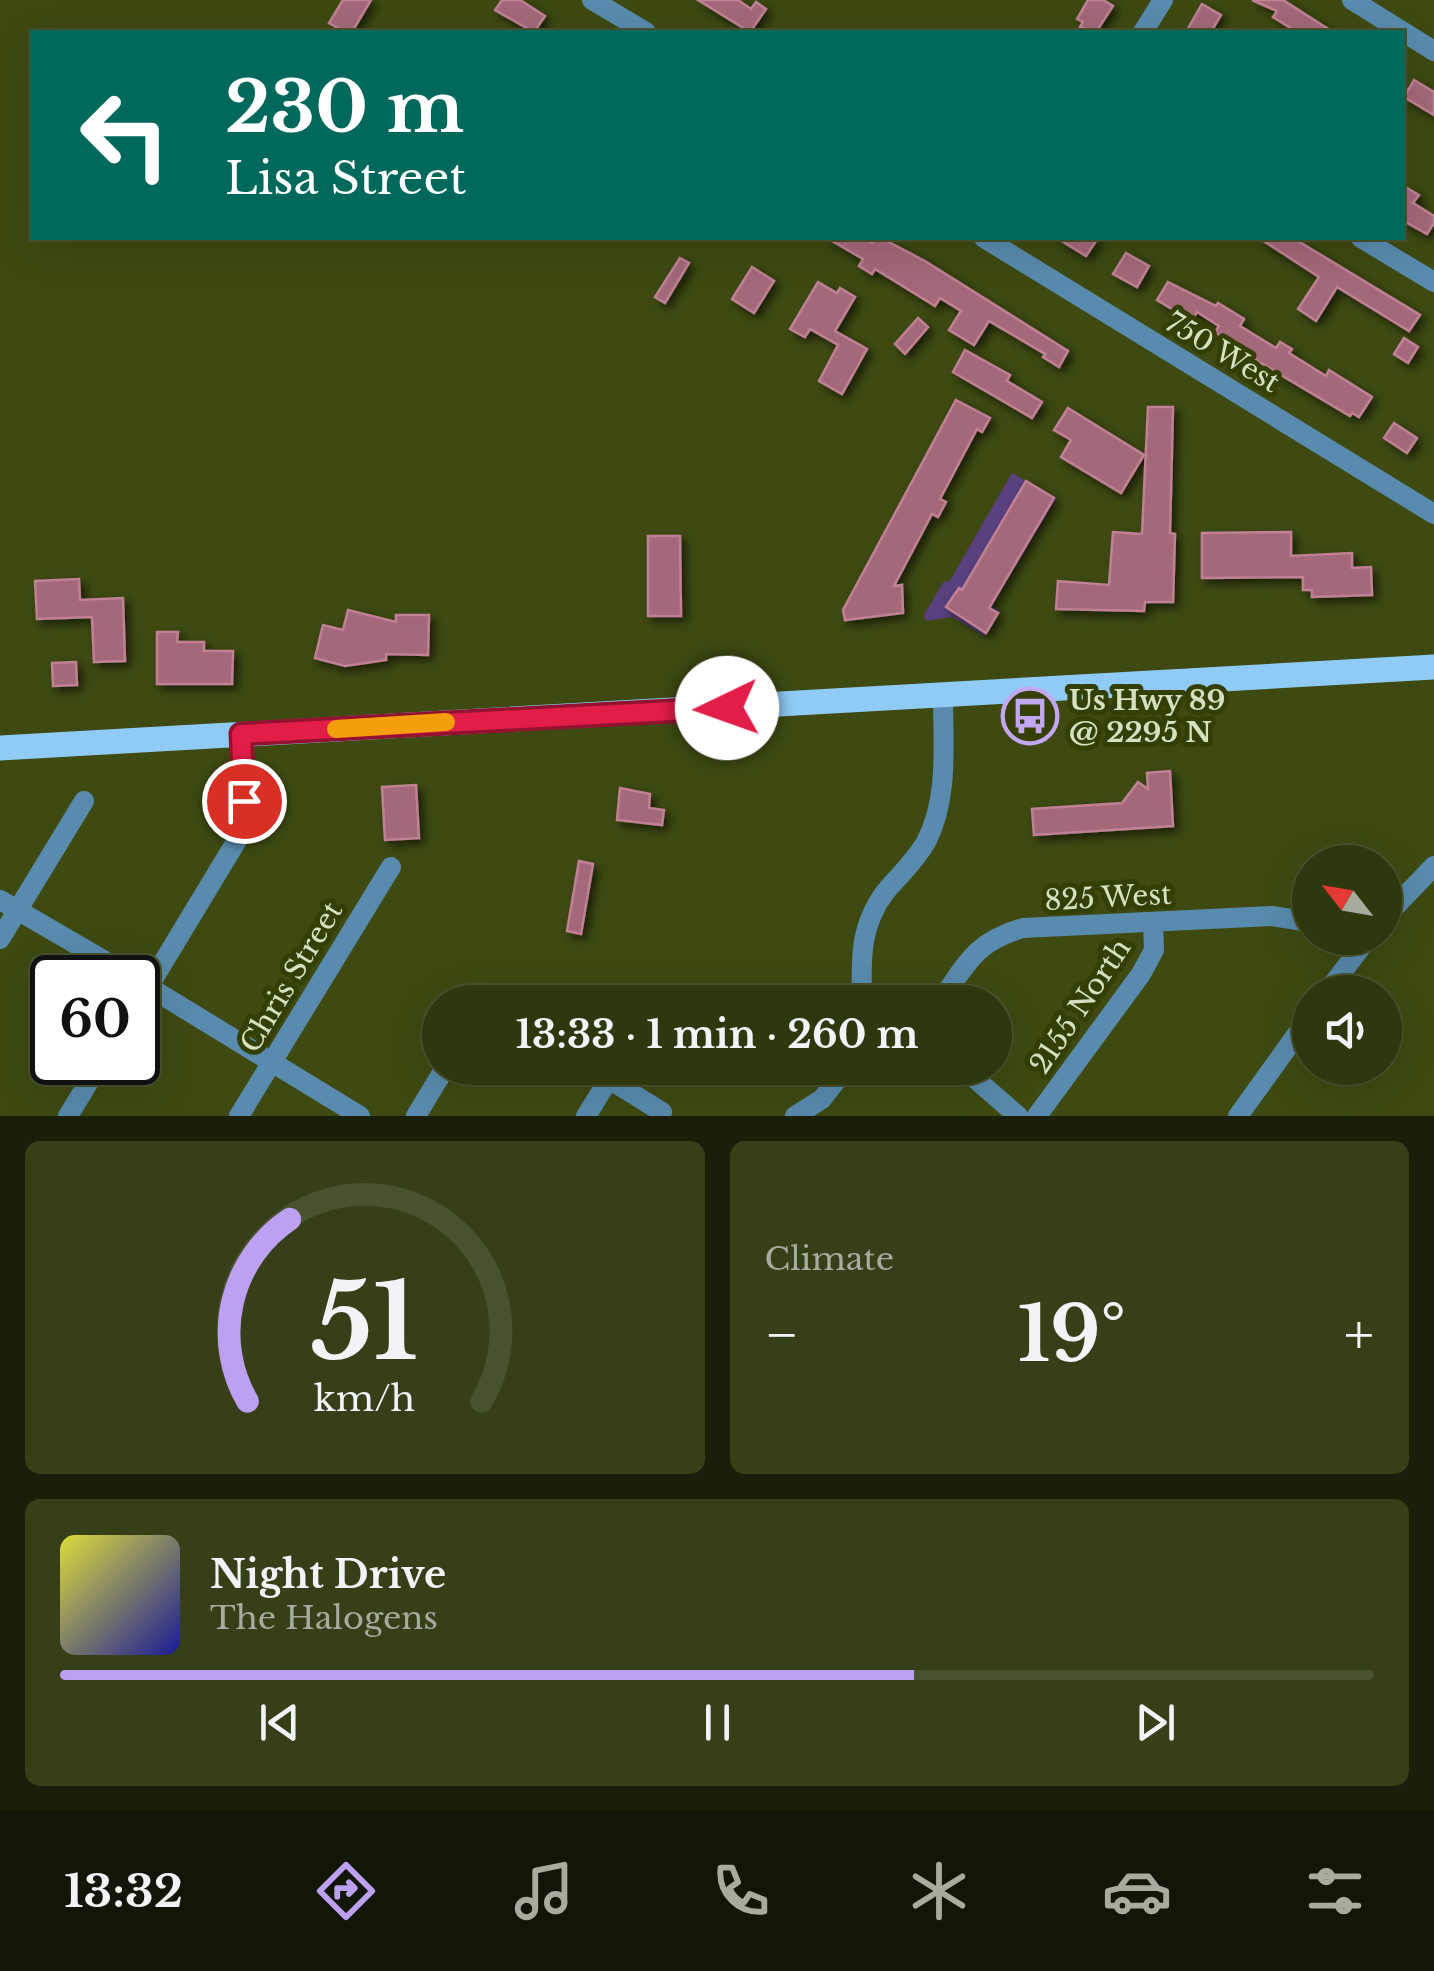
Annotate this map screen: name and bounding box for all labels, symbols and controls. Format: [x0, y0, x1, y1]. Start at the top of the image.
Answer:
text: 230 m [225, 64, 464, 151]
icon: left [60, 70, 190, 200]
text: Lisa Street [225, 150, 466, 206]
street label: 750 West [1159, 305, 1286, 400]
position arrow [675, 656, 779, 760]
place label: Us Hwy 89 @ 2295 N [1069, 683, 1225, 750]
bus stop icon: Us Hwy 89 @ 2295 N [1000, 686, 1060, 746]
pin [202, 759, 287, 844]
icon: arrive [217, 774, 272, 829]
north arrow [1292, 845, 1402, 955]
map controls [1292, 845, 1402, 1085]
street label: 825 West [1044, 877, 1173, 918]
street label: Chris Street [233, 895, 350, 1059]
street label: 2155 North [1022, 932, 1138, 1081]
speed limit sign: 60 [30, 955, 160, 1085]
button: sound [1292, 975, 1402, 1085]
text: 13:33 · 1 min · 260 m [516, 1011, 919, 1058]
text: Climate [765, 1239, 894, 1279]
text: 51 [311, 1258, 418, 1387]
text: 19° [1017, 1288, 1126, 1381]
text: − [765, 1301, 799, 1369]
text: + [1344, 1301, 1374, 1369]
text: km/h [314, 1376, 415, 1421]
text: Night Drive [210, 1551, 446, 1598]
text: The Halogens [210, 1598, 438, 1638]
icon: previous [252, 1695, 307, 1750]
icon: pause [690, 1695, 745, 1750]
icon: next [1128, 1695, 1183, 1750]
icon: directions [311, 1856, 381, 1926]
icon: music [509, 1856, 579, 1926]
icon: phone [706, 1856, 776, 1926]
icon: climate [904, 1856, 974, 1926]
icon: car [1102, 1856, 1172, 1926]
icon: filters [1300, 1856, 1370, 1926]
text: 13:32 [64, 1863, 183, 1919]

